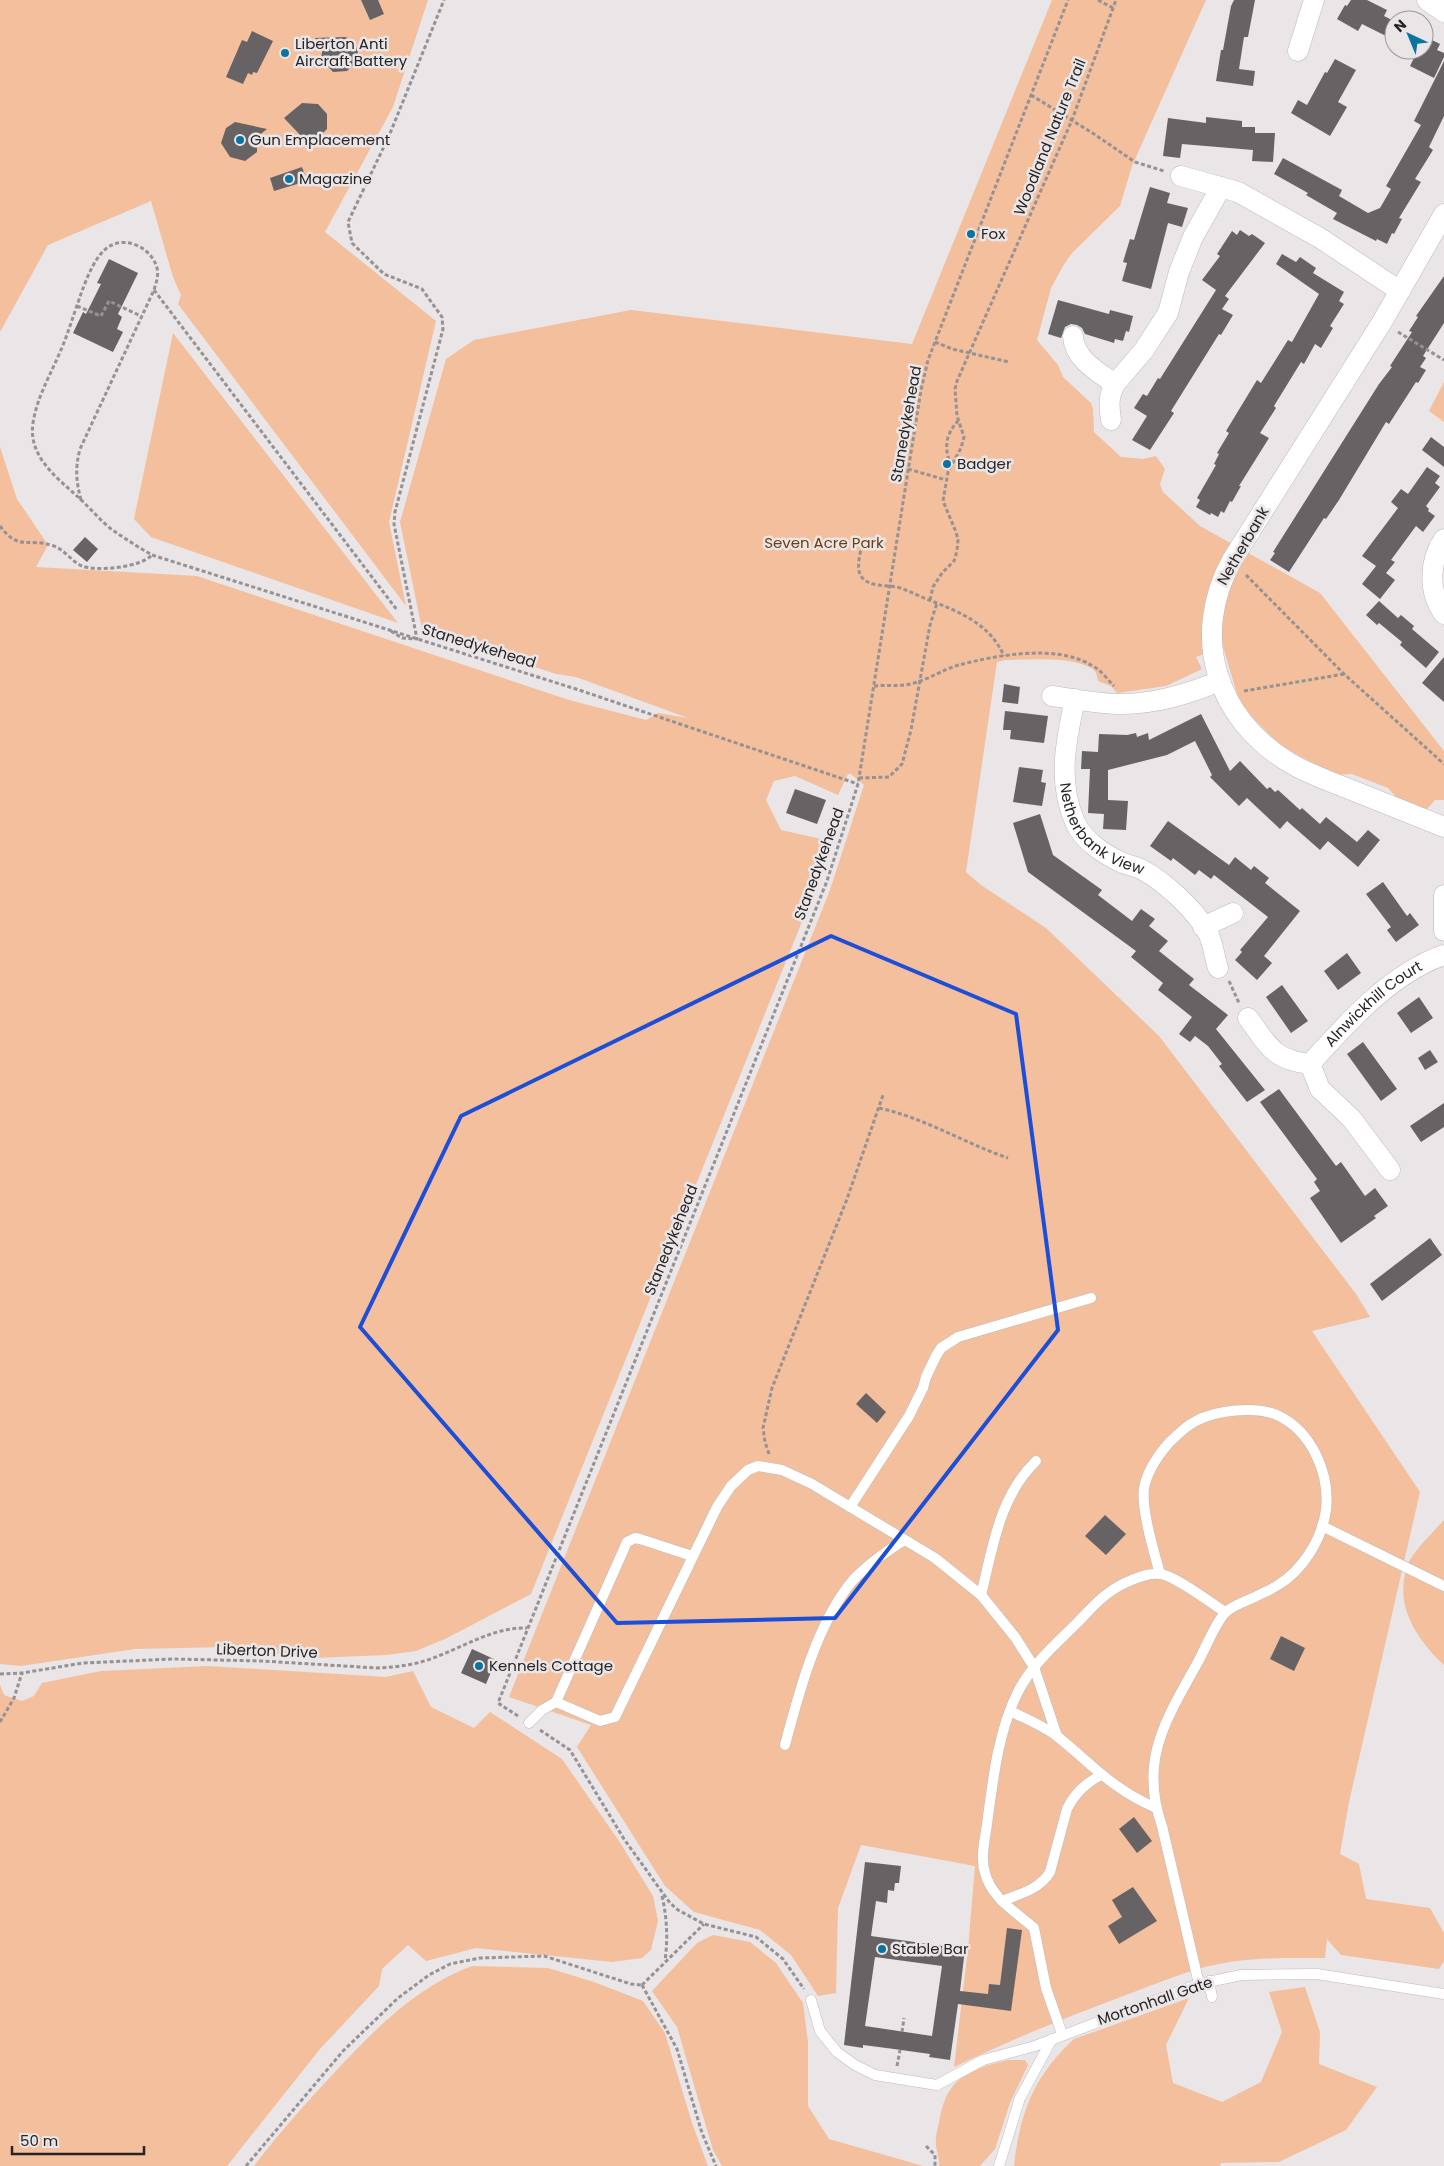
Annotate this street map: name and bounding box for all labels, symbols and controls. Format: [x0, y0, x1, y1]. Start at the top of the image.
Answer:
north arrow [1384, 10, 1434, 60]
text: N [1389, 15, 1411, 36]
place label: Liberton Anti Aircraft Battery [295, 33, 408, 71]
marker: Liberton Anti Aircraft Battery [279, 47, 291, 59]
street label: Woodland Nature Trail [1008, 55, 1091, 218]
place label: Gun Emplacement [250, 129, 390, 150]
marker: Gun Emplacement [234, 134, 246, 146]
place label: Magazine [299, 168, 372, 189]
marker: Magazine [283, 173, 295, 185]
place label: Fox [981, 223, 1005, 244]
marker: Fox [965, 228, 977, 240]
street label: Stanedykehead [885, 364, 926, 484]
place label: Badger [957, 453, 1012, 474]
marker: Badger [941, 458, 953, 470]
street label: Netherbank [1212, 502, 1274, 589]
park label: Seven Acre Park [764, 532, 884, 553]
street label: Stanedykehead [420, 618, 539, 673]
street label: Netherbank View [1055, 781, 1148, 880]
street label: Stanedykehead [788, 805, 849, 923]
street label: Alnwickhill Court [1320, 955, 1426, 1051]
street label: Stanedykehead [639, 1181, 702, 1299]
street label: Liberton Drive [216, 1638, 318, 1663]
place label: Kennels Cottage [489, 1655, 613, 1676]
marker: Kennels Cottage [473, 1660, 485, 1672]
place label: Stable Bar [892, 1938, 969, 1959]
marker: Stable Bar [876, 1943, 888, 1955]
street label: Mortonhall Gate [1094, 1971, 1215, 2030]
scale bar [12, 2124, 145, 2156]
text: 50 m [20, 2130, 58, 2151]

